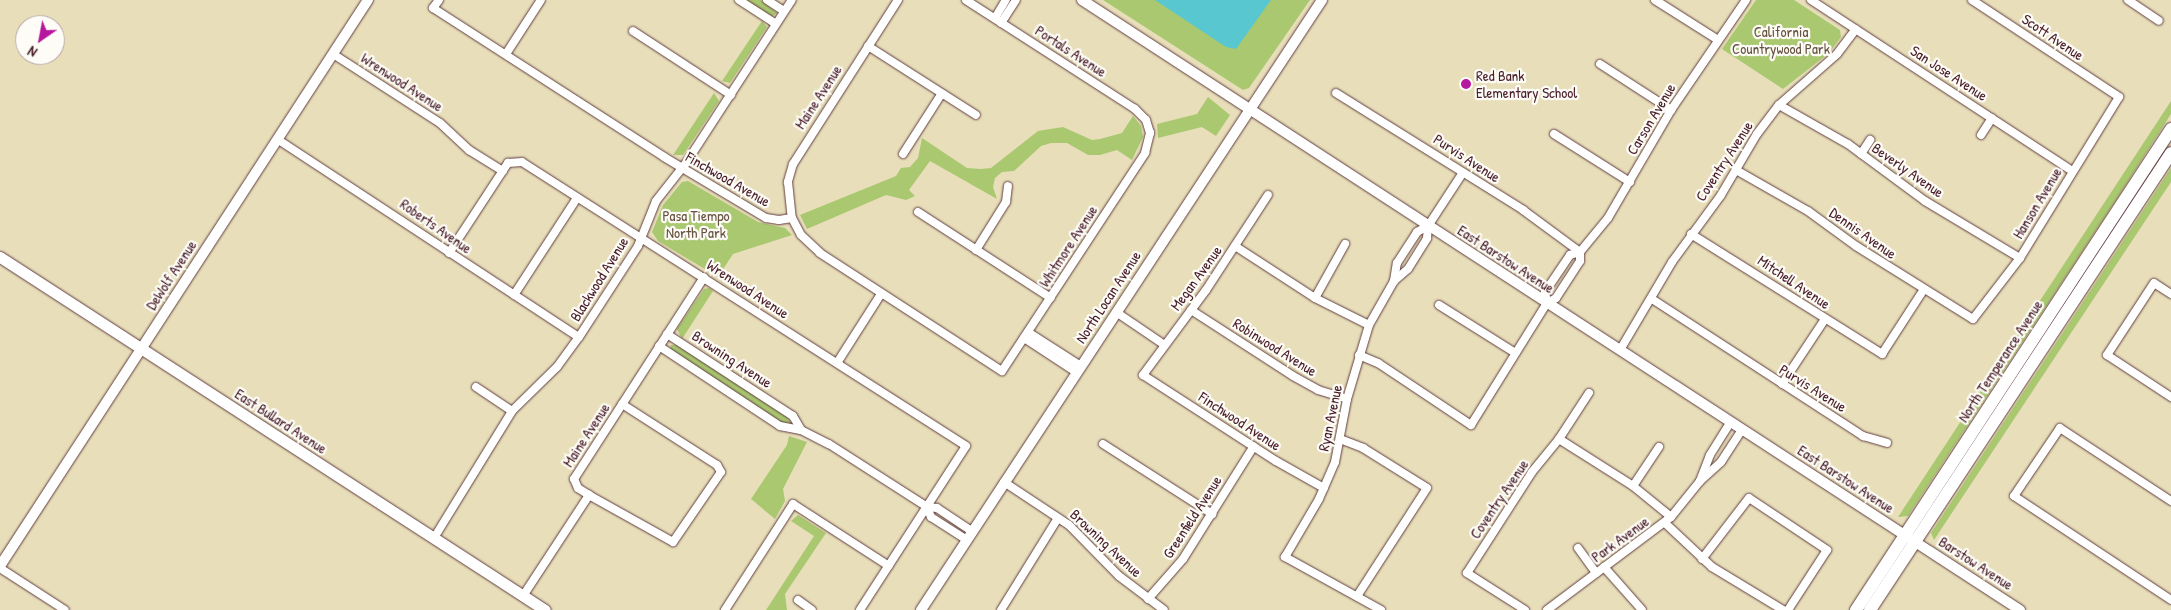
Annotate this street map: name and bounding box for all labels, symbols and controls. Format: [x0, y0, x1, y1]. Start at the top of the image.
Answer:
street label: Scott Avenue [2019, 10, 2087, 64]
north arrow [15, 15, 65, 65]
street label: Portals Avenue [1032, 21, 1110, 81]
park label: California Countrywood Park [1732, 22, 1830, 57]
text: N [24, 42, 40, 62]
street label: San Jose Avenue [1907, 42, 1991, 104]
street label: Wrenwood Avenue [358, 49, 446, 115]
street label: Maine Avenue [791, 62, 845, 132]
place label: Red Bank Elementary School [1476, 66, 1577, 101]
marker: Red Bank Elementary School [1460, 78, 1472, 90]
street label: Carson Avenue [1623, 80, 1679, 158]
street label: Coventry Avenue [1691, 118, 1757, 204]
street label: Purvis Avenue [1430, 130, 1504, 186]
street label: Beverly Avenue [1869, 139, 1947, 201]
street label: Finchwood Avenue [683, 148, 773, 210]
street label: Hanson Avenue [2009, 164, 2065, 242]
street label: Roberts Avenue [397, 195, 475, 257]
street label: Whitmore Avenue [1035, 202, 1101, 290]
street label: Dennis Avenue [1826, 203, 1900, 263]
park label: Pasa Tiempo North Park [662, 206, 730, 241]
street label: East Barstow Avenue [1454, 221, 1558, 297]
street label: Blackwood Avenue [566, 234, 632, 324]
street label: DeWolf Avenue [142, 237, 200, 313]
street label: Megan Avenue [1166, 242, 1226, 314]
street label: North Locan Avenue [1072, 248, 1144, 346]
street label: Mitchell Avenue [1754, 251, 1834, 313]
street label: Wrenwood Avenue [704, 256, 792, 322]
street label: North Temperance Avenue [1954, 297, 2046, 425]
street label: Robinwood Avenue [1230, 314, 1320, 380]
street label: Browning Avenue [689, 327, 775, 391]
street label: Purvis Avenue [1776, 360, 1850, 416]
street label: Ryan Avenue [1314, 383, 1346, 453]
street label: East Bullard Avenue [232, 385, 330, 457]
street label: Finchwood Avenue [1196, 388, 1284, 454]
street label: Maine Avenue [559, 400, 613, 470]
street label: East Barstow Avenue [1794, 441, 1898, 517]
street label: Coventry Avenue [1466, 456, 1532, 542]
street label: Greenfield Avenue [1159, 472, 1225, 562]
street label: Browning Avenue [1066, 505, 1146, 581]
street label: Park Avenue [1588, 512, 1652, 566]
street label: Barstow Avenue [1936, 532, 2016, 594]

